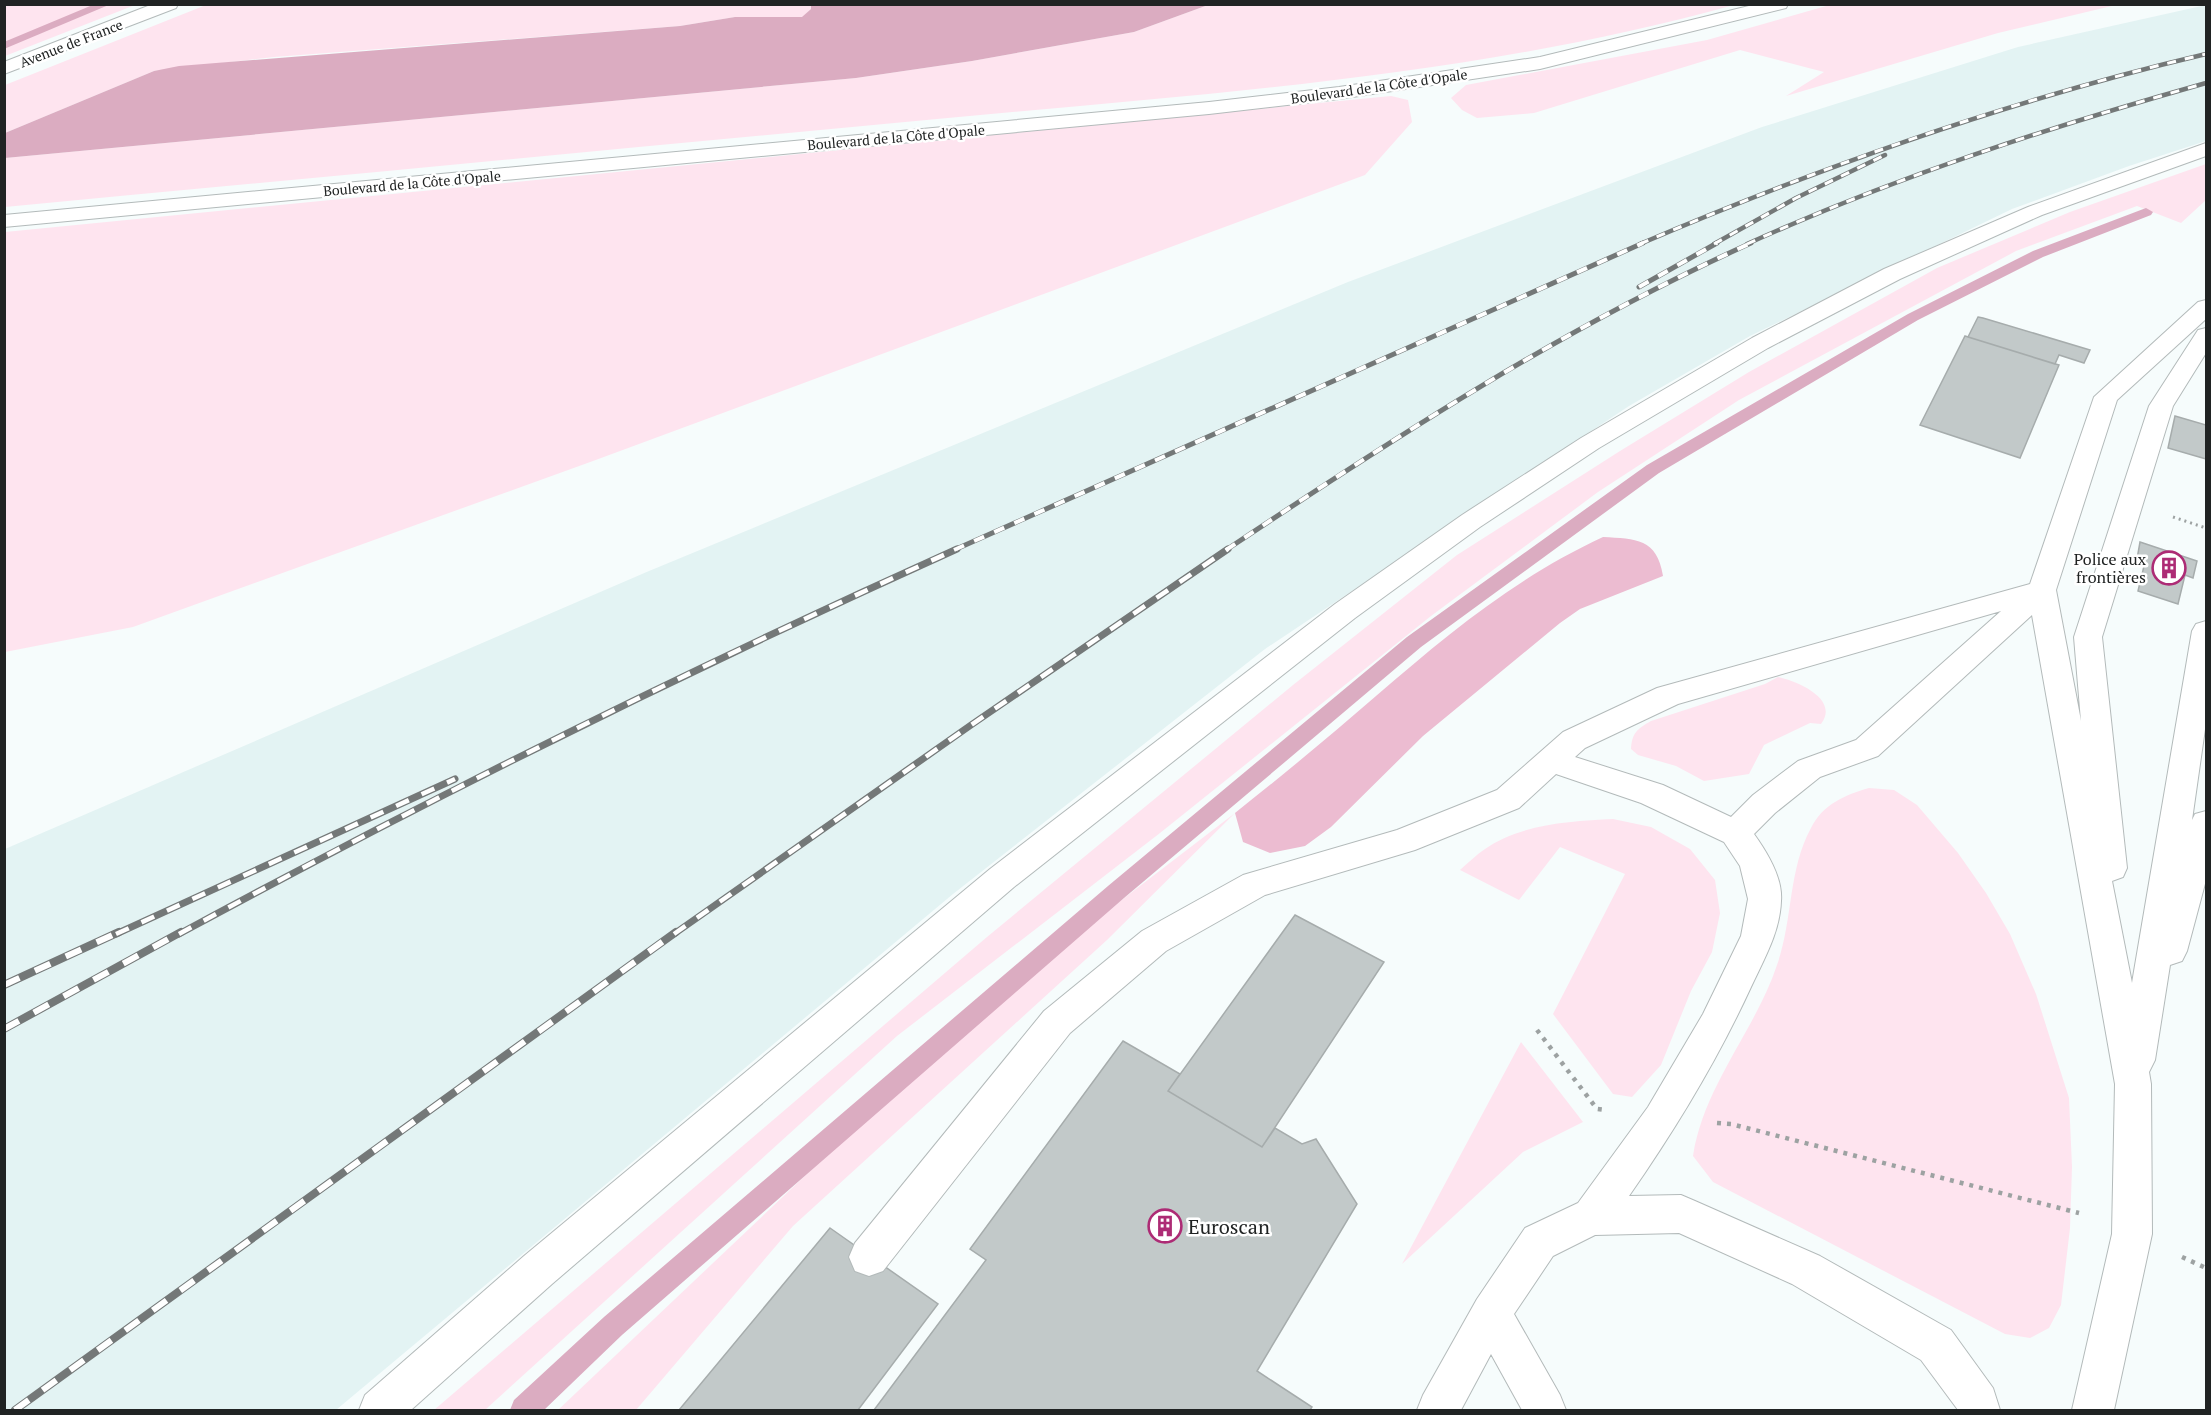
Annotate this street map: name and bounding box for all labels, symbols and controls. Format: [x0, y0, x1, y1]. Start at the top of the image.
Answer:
street label: Avenue de France [17, 15, 125, 71]
street label: Boulevard de la Côte d'Opale [1290, 64, 1468, 108]
street label: Boulevard de la Côte d'Opale [806, 120, 986, 154]
street label: Boulevard de la Côte d'Opale [322, 166, 502, 200]
place label: Police aux frontières [2074, 548, 2147, 588]
building icon: Police aux frontières [2151, 550, 2187, 586]
building icon: Euroscan [1147, 1208, 1183, 1244]
place label: Euroscan [1188, 1213, 1270, 1240]

